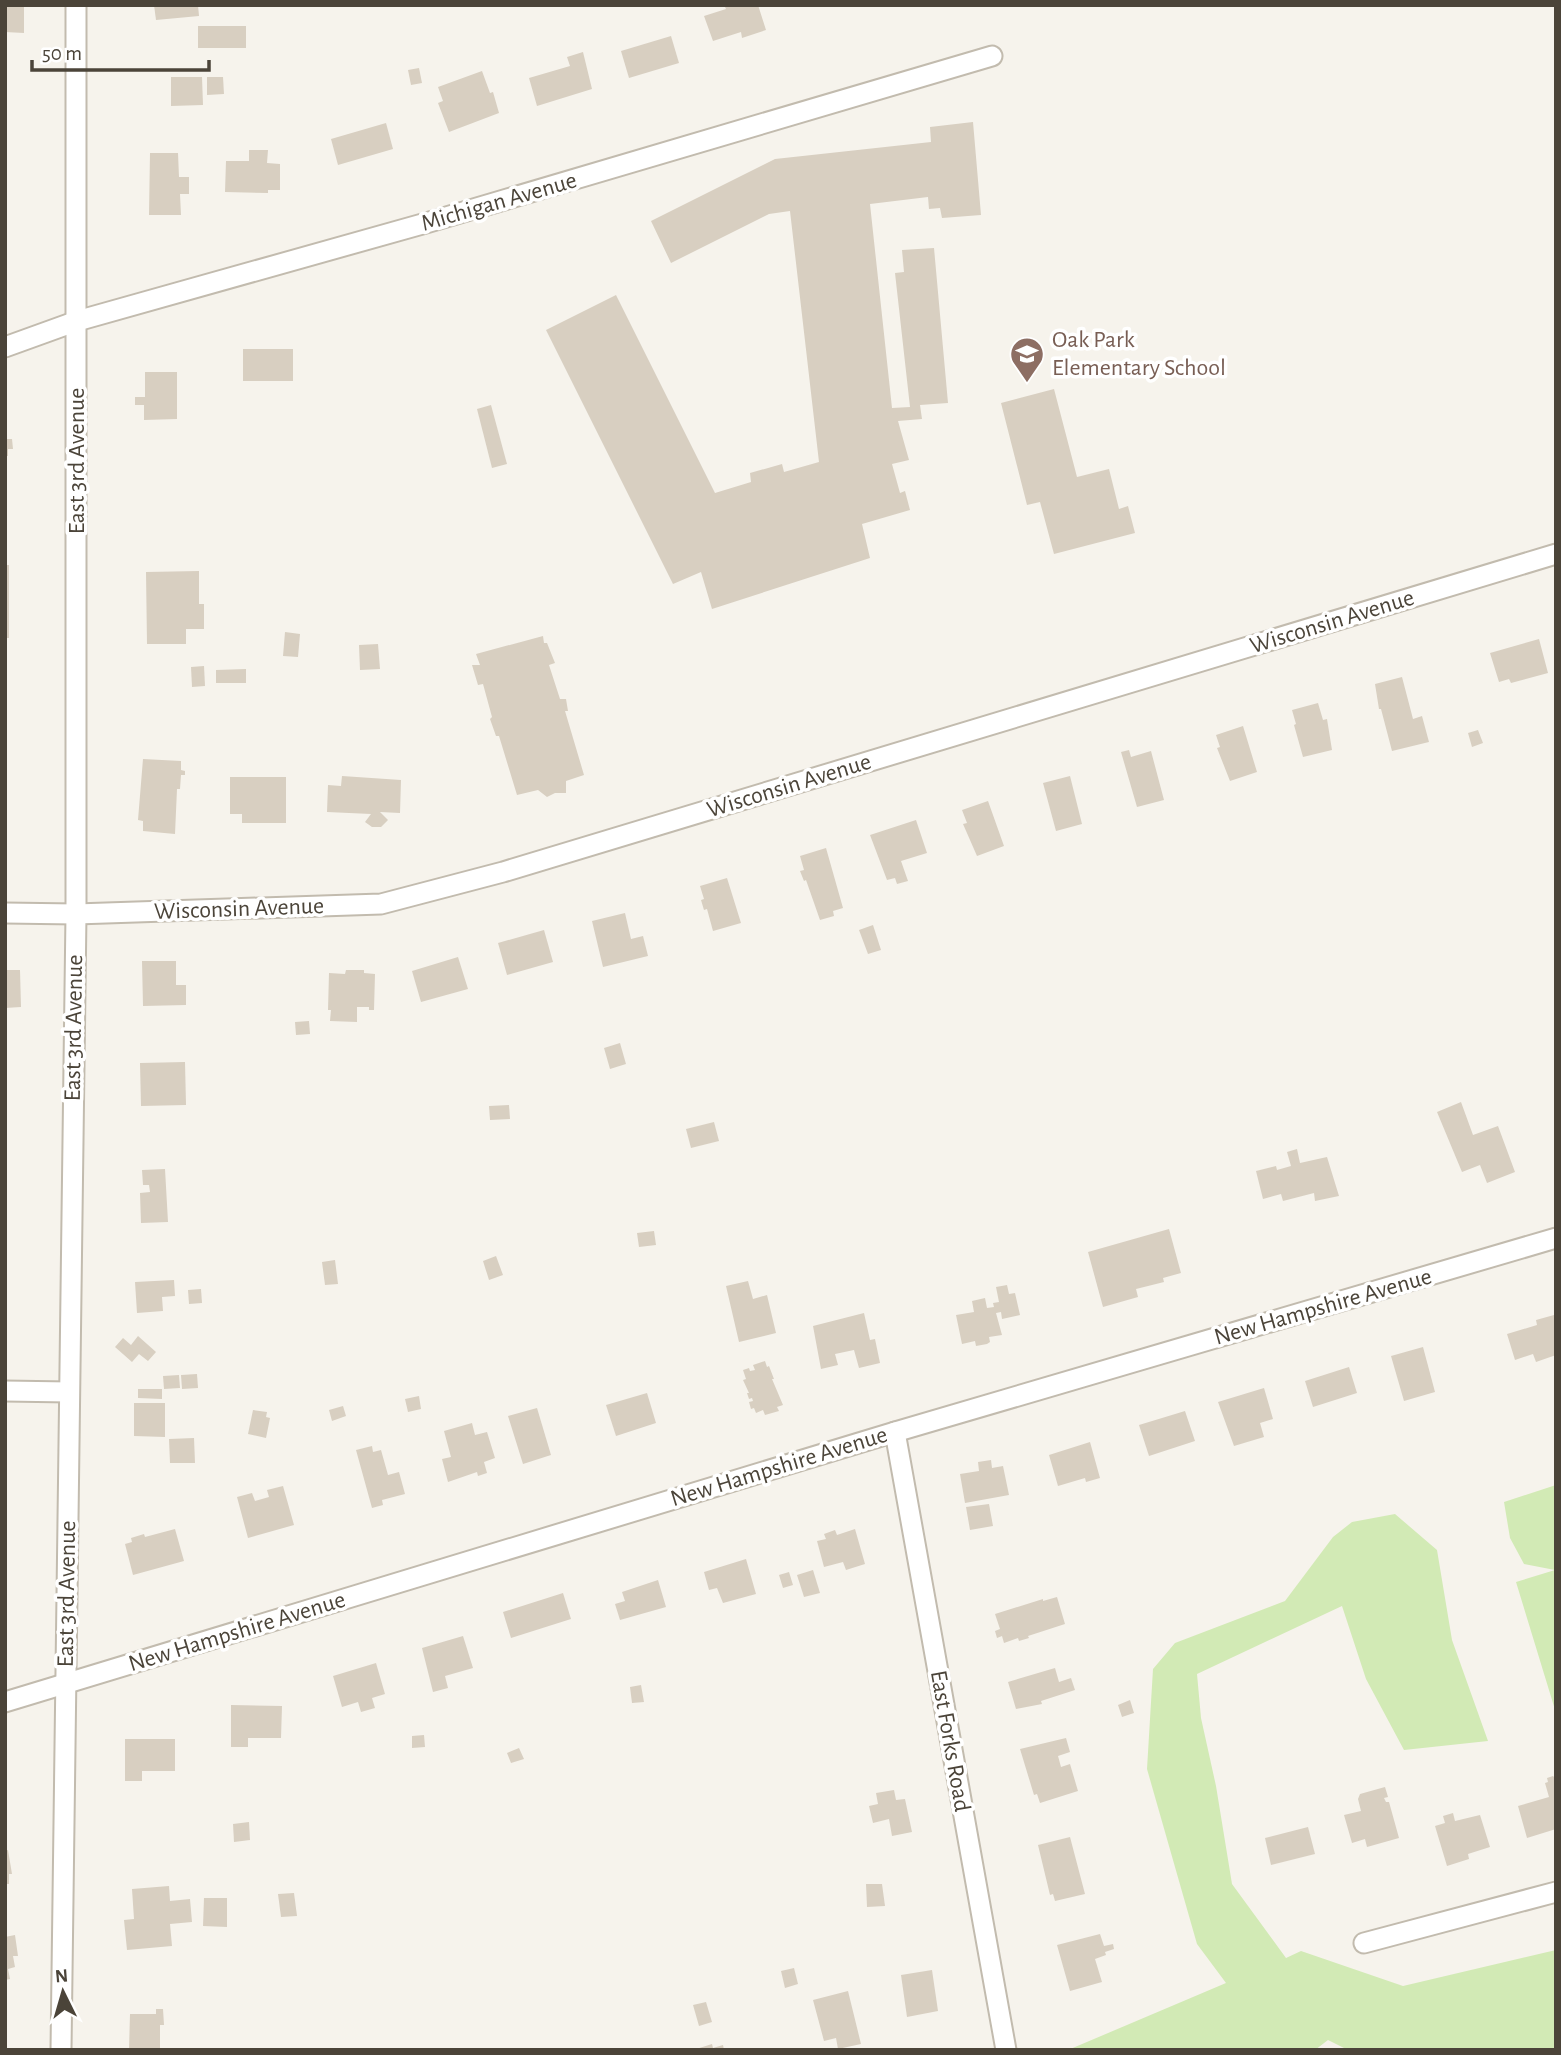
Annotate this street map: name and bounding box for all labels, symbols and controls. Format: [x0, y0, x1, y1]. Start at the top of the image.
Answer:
scale bar [32, 28, 208, 72]
text: 50 m [42, 43, 82, 64]
street label: Michigan Avenue [418, 168, 580, 236]
place label: Oak Park Elementary School [1052, 328, 1226, 380]
school or university icon: Oak Park Elementary School [1008, 335, 1046, 384]
street label: East 3rd Avenue [65, 388, 89, 534]
street label: Wisconsin Avenue [1247, 586, 1417, 658]
street label: Wisconsin Avenue [704, 750, 874, 822]
street label: Wisconsin Avenue [153, 894, 325, 924]
street label: East 3rd Avenue [61, 954, 87, 1102]
street label: New Hampshire Avenue [1211, 1264, 1435, 1350]
street label: New Hampshire Avenue [668, 1423, 890, 1511]
street label: East 3rd Avenue [54, 1520, 80, 1668]
street label: New Hampshire Avenue [126, 1588, 348, 1676]
street label: East Forks Road [926, 1668, 974, 1814]
north arrow [28, 1957, 98, 2027]
text: N [54, 1967, 69, 1987]

